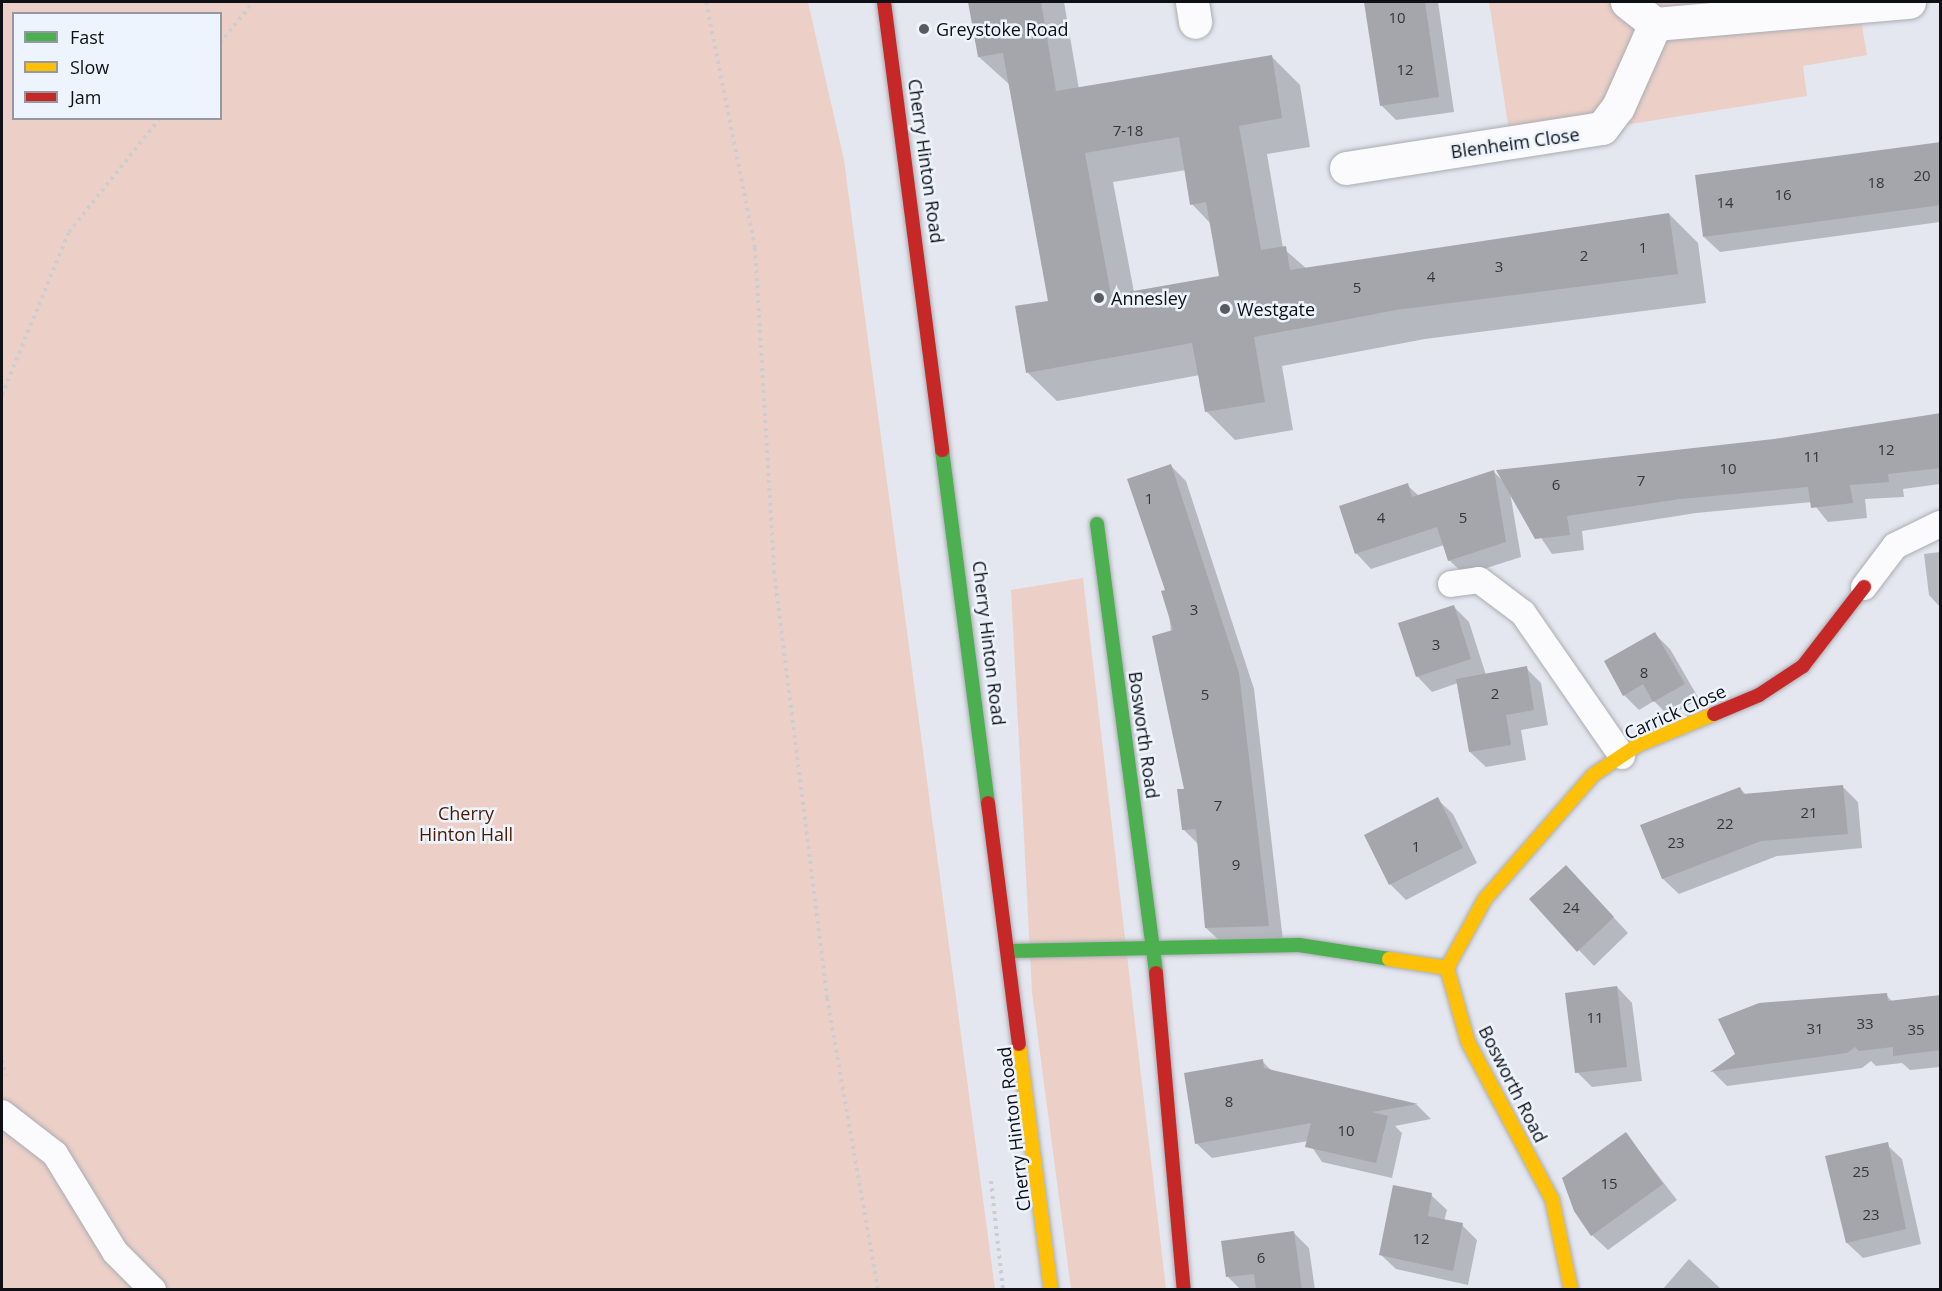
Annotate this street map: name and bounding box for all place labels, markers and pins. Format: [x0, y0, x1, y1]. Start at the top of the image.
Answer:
place label: Greystoke Road [936, 18, 1069, 40]
marker: Greystoke Road [917, 22, 931, 36]
place label: Annesley [1111, 287, 1187, 309]
marker: Annesley [1092, 291, 1106, 305]
place label: Westgate [1237, 298, 1315, 320]
marker: Westgate [1218, 302, 1232, 316]

